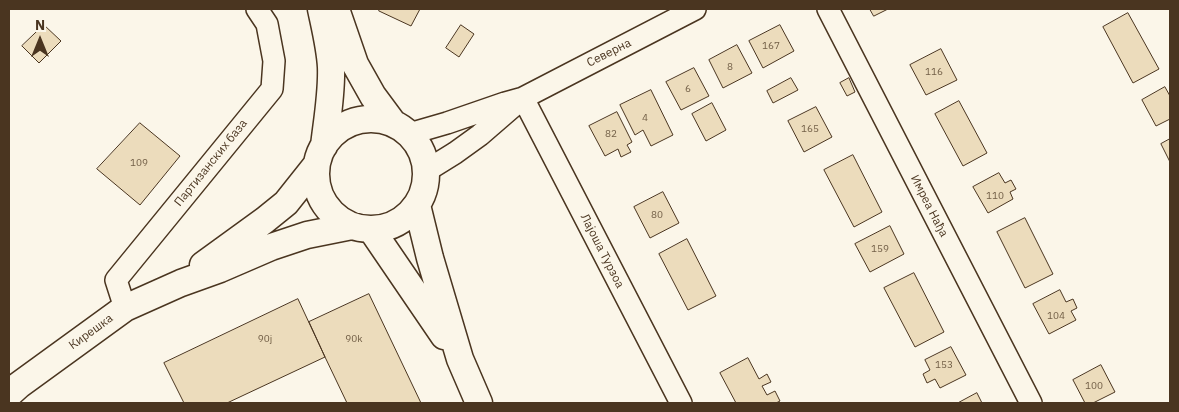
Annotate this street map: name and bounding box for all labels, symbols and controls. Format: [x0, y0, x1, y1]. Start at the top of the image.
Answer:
north arrow [15, 15, 65, 65]
text: N [35, 16, 45, 34]
street label: Северна [584, 36, 634, 70]
house number: 167 [762, 40, 780, 52]
house number: 8 [727, 61, 733, 73]
house number: 116 [925, 66, 943, 78]
house number: 6 [685, 83, 691, 95]
house number: 4 [642, 112, 648, 124]
street label: Партизанских база [171, 117, 251, 209]
house number: 165 [801, 123, 819, 135]
house number: 82 [605, 128, 617, 140]
house number: 109 [130, 157, 148, 169]
street label: Имреа Нађа [907, 173, 951, 239]
house number: 110 [986, 190, 1004, 202]
house number: 80 [651, 209, 663, 221]
street label: Лајоша Турзоа [577, 211, 627, 291]
house number: 159 [871, 243, 889, 255]
house number: 104 [1047, 310, 1065, 322]
street label: Кирешка [66, 311, 116, 353]
house number: 90j [258, 333, 272, 345]
house number: 90k [345, 333, 363, 345]
house number: 153 [935, 359, 953, 371]
house number: 100 [1085, 380, 1103, 392]

